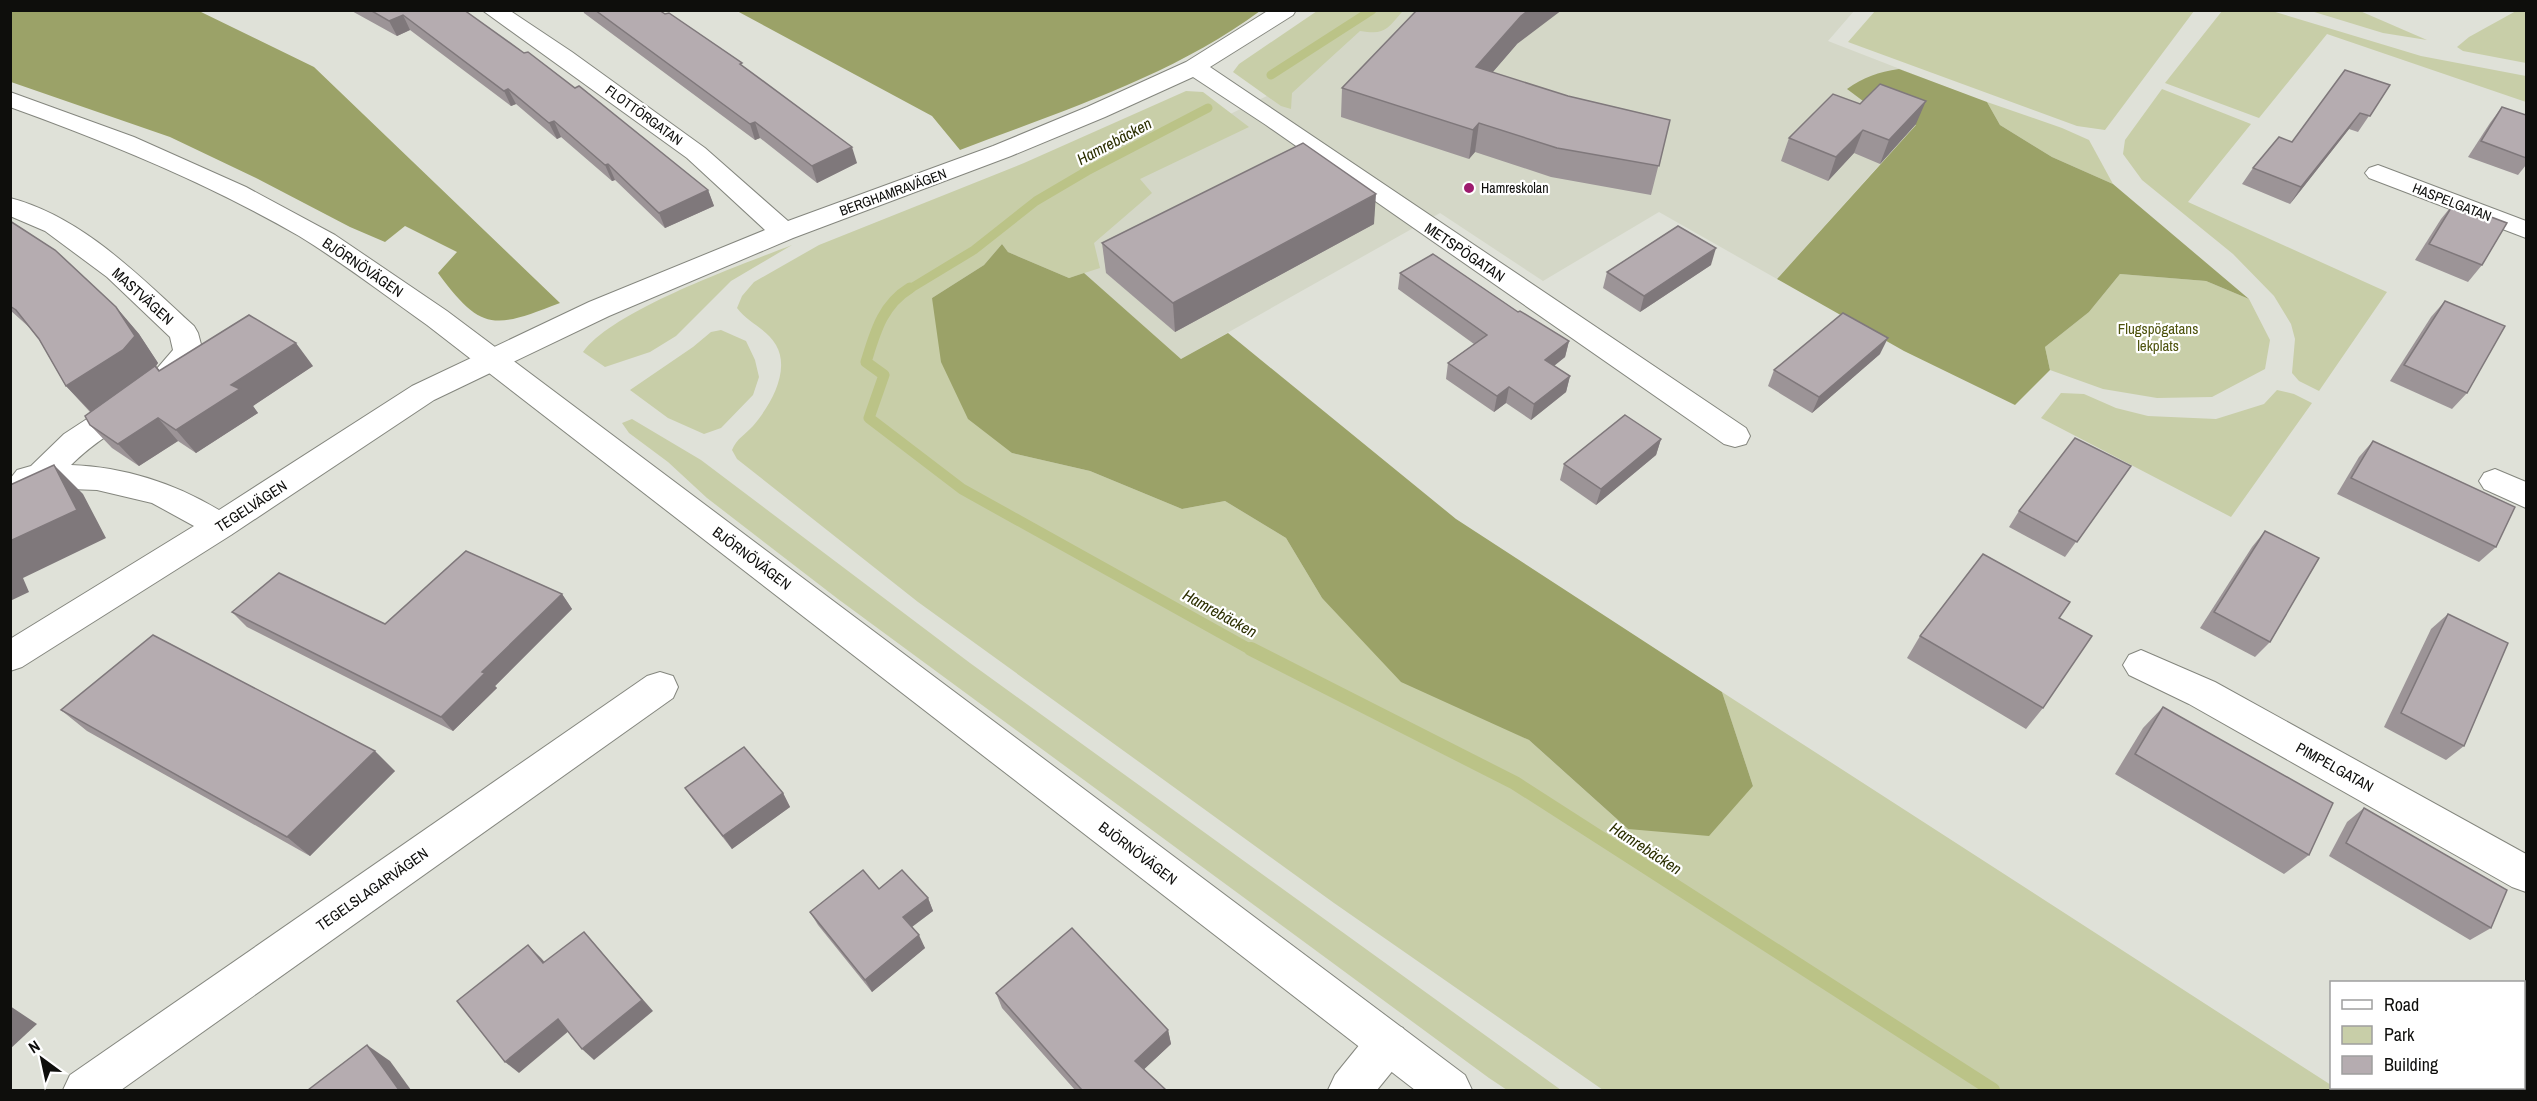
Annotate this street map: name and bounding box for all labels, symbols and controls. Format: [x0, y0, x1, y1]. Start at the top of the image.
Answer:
street label: FLOTTÖRGATAN [602, 81, 686, 149]
water label: Hamrebäcken [1073, 112, 1155, 170]
street label: BERGHAMRAVÄGEN [837, 164, 949, 220]
place label: Hamreskolan [1481, 179, 1549, 197]
street label: HASPELGATAN [2410, 179, 2494, 225]
marker: Hamreskolan [1462, 181, 1476, 195]
street label: METSPÖGATAN [1421, 217, 1509, 287]
street label: BJÖRNÖVÄGEN [318, 232, 408, 302]
street label: MASTVÄGEN [108, 263, 178, 329]
park label: Flugspögatans lekplats [2118, 318, 2198, 356]
street label: TEGELVÄGEN [211, 475, 291, 537]
street label: BJÖRNÖVÄGEN [708, 522, 796, 594]
water label: Hamrebäcken [1179, 584, 1261, 642]
street label: PIMPELGATAN [2292, 737, 2378, 797]
street label: BJÖRNÖVÄGEN [1094, 817, 1182, 889]
water label: Hamrebäcken [1606, 817, 1686, 879]
street label: TEGELSLAGARVÄGEN [312, 842, 432, 936]
legend [2330, 981, 2525, 1089]
text: Road [2384, 992, 2419, 1017]
text: Park [2384, 1022, 2415, 1047]
north arrow [12, 1029, 72, 1089]
text: N [24, 1035, 44, 1058]
text: Building [2384, 1052, 2439, 1077]

